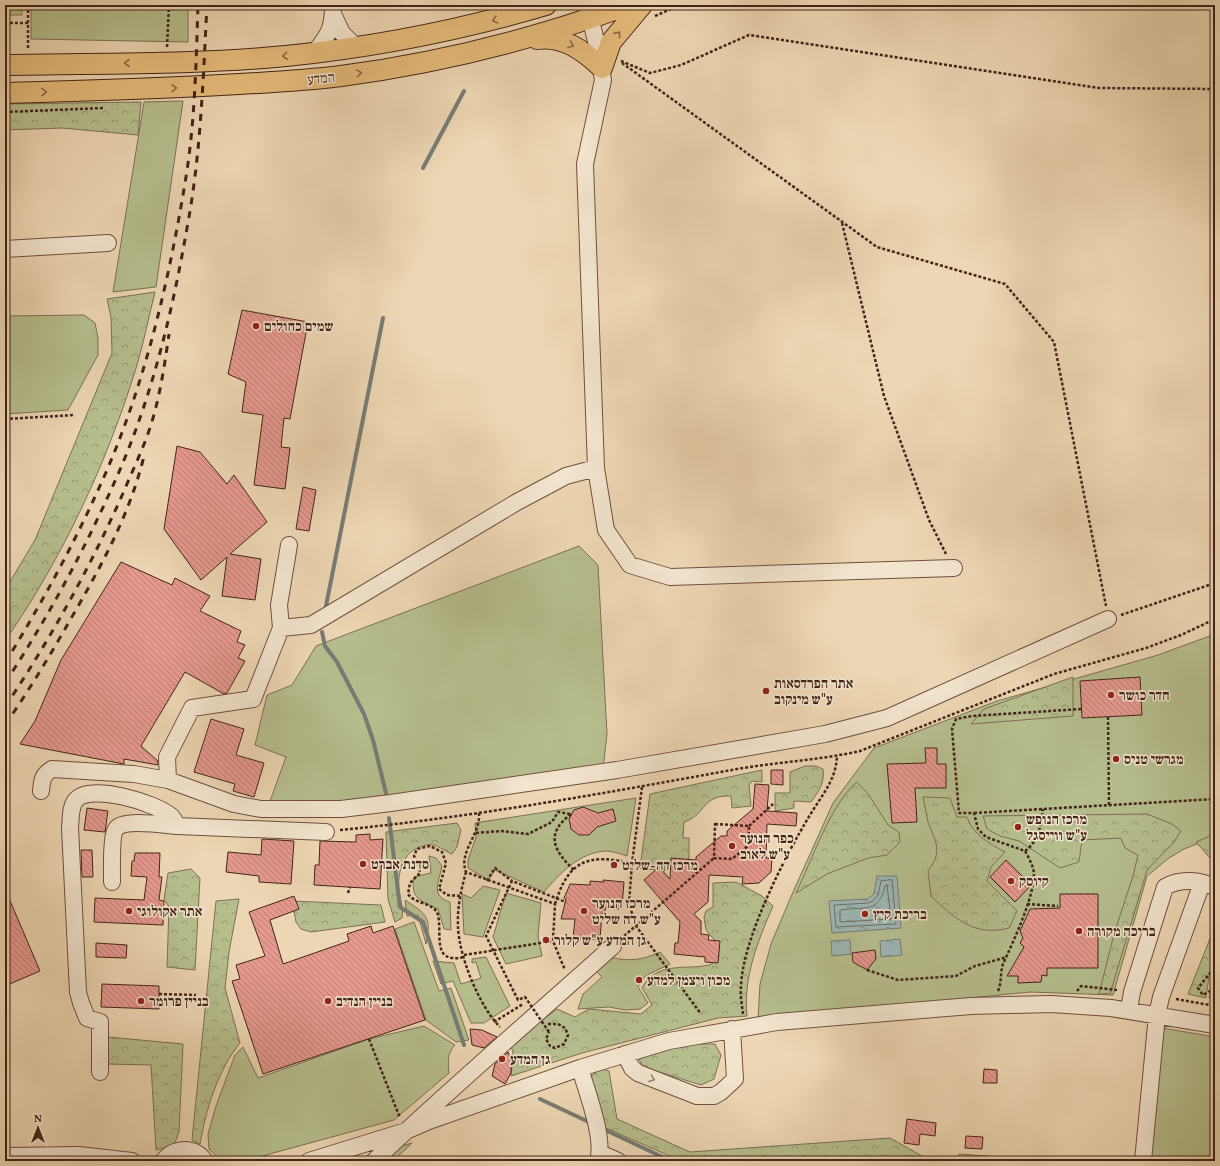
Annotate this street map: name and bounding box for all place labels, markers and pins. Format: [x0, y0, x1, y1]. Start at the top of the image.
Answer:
place label: שמים כחולים [264, 318, 333, 337]
marker: שמים כחולים [251, 321, 261, 331]
place label: אתר הפרדסאות ע"ש מינקוב [774, 675, 854, 710]
marker: אתר הפרדסאות ע"ש מינקוב [761, 686, 771, 696]
place label: חדר כושר [1119, 687, 1170, 706]
marker: חדר כושר [1106, 690, 1116, 700]
place label: מגרשי טניס [1124, 751, 1184, 770]
marker: מגרשי טניס [1111, 754, 1121, 764]
place label: מרכז הנופש ע"ש ווייסגל [1026, 811, 1087, 846]
marker: מרכז הנופש ע"ש ווייסגל [1013, 822, 1023, 832]
place label: כפר הנוער ע"ש לאוב [740, 830, 794, 865]
marker: כפר הנוער ע"ש לאוב [727, 841, 737, 851]
place label: סדנת אברט [371, 856, 429, 875]
place label: מרכז דה-שליט [622, 857, 698, 876]
marker: סדנת אברט [358, 859, 368, 869]
marker: מרכז דה-שליט [609, 860, 619, 870]
place label: קיוסק [1019, 873, 1049, 892]
marker: קיוסק [1006, 876, 1016, 886]
place label: מרכז הנוער ע"ש דה שליט [592, 895, 661, 930]
place label: אתר אקולוגי [137, 903, 203, 922]
marker: אתר אקולוגי [124, 906, 134, 916]
marker: מרכז הנוער ע"ש דה שליט [579, 906, 589, 916]
place label: בריכת קיץ [873, 906, 927, 925]
marker: בריכת קיץ [860, 909, 870, 919]
place label: בריכה מקורה [1087, 923, 1156, 942]
marker: בריכה מקורה [1074, 926, 1084, 936]
place label: גן המדע ע"ש קלור [554, 932, 646, 951]
marker: גן המדע ע"ש קלור [541, 935, 551, 945]
place label: מכון ויצמן למדע [647, 972, 730, 991]
marker: מכון ויצמן למדע [634, 975, 644, 985]
place label: בניין פרומר [149, 993, 209, 1012]
place label: בניין הנדיב [336, 993, 393, 1012]
marker: בניין פרומר [136, 996, 146, 1006]
marker: בניין הנדיב [323, 996, 333, 1006]
place label: גן המדע [510, 1051, 550, 1070]
marker: גן המדע [497, 1054, 507, 1064]

